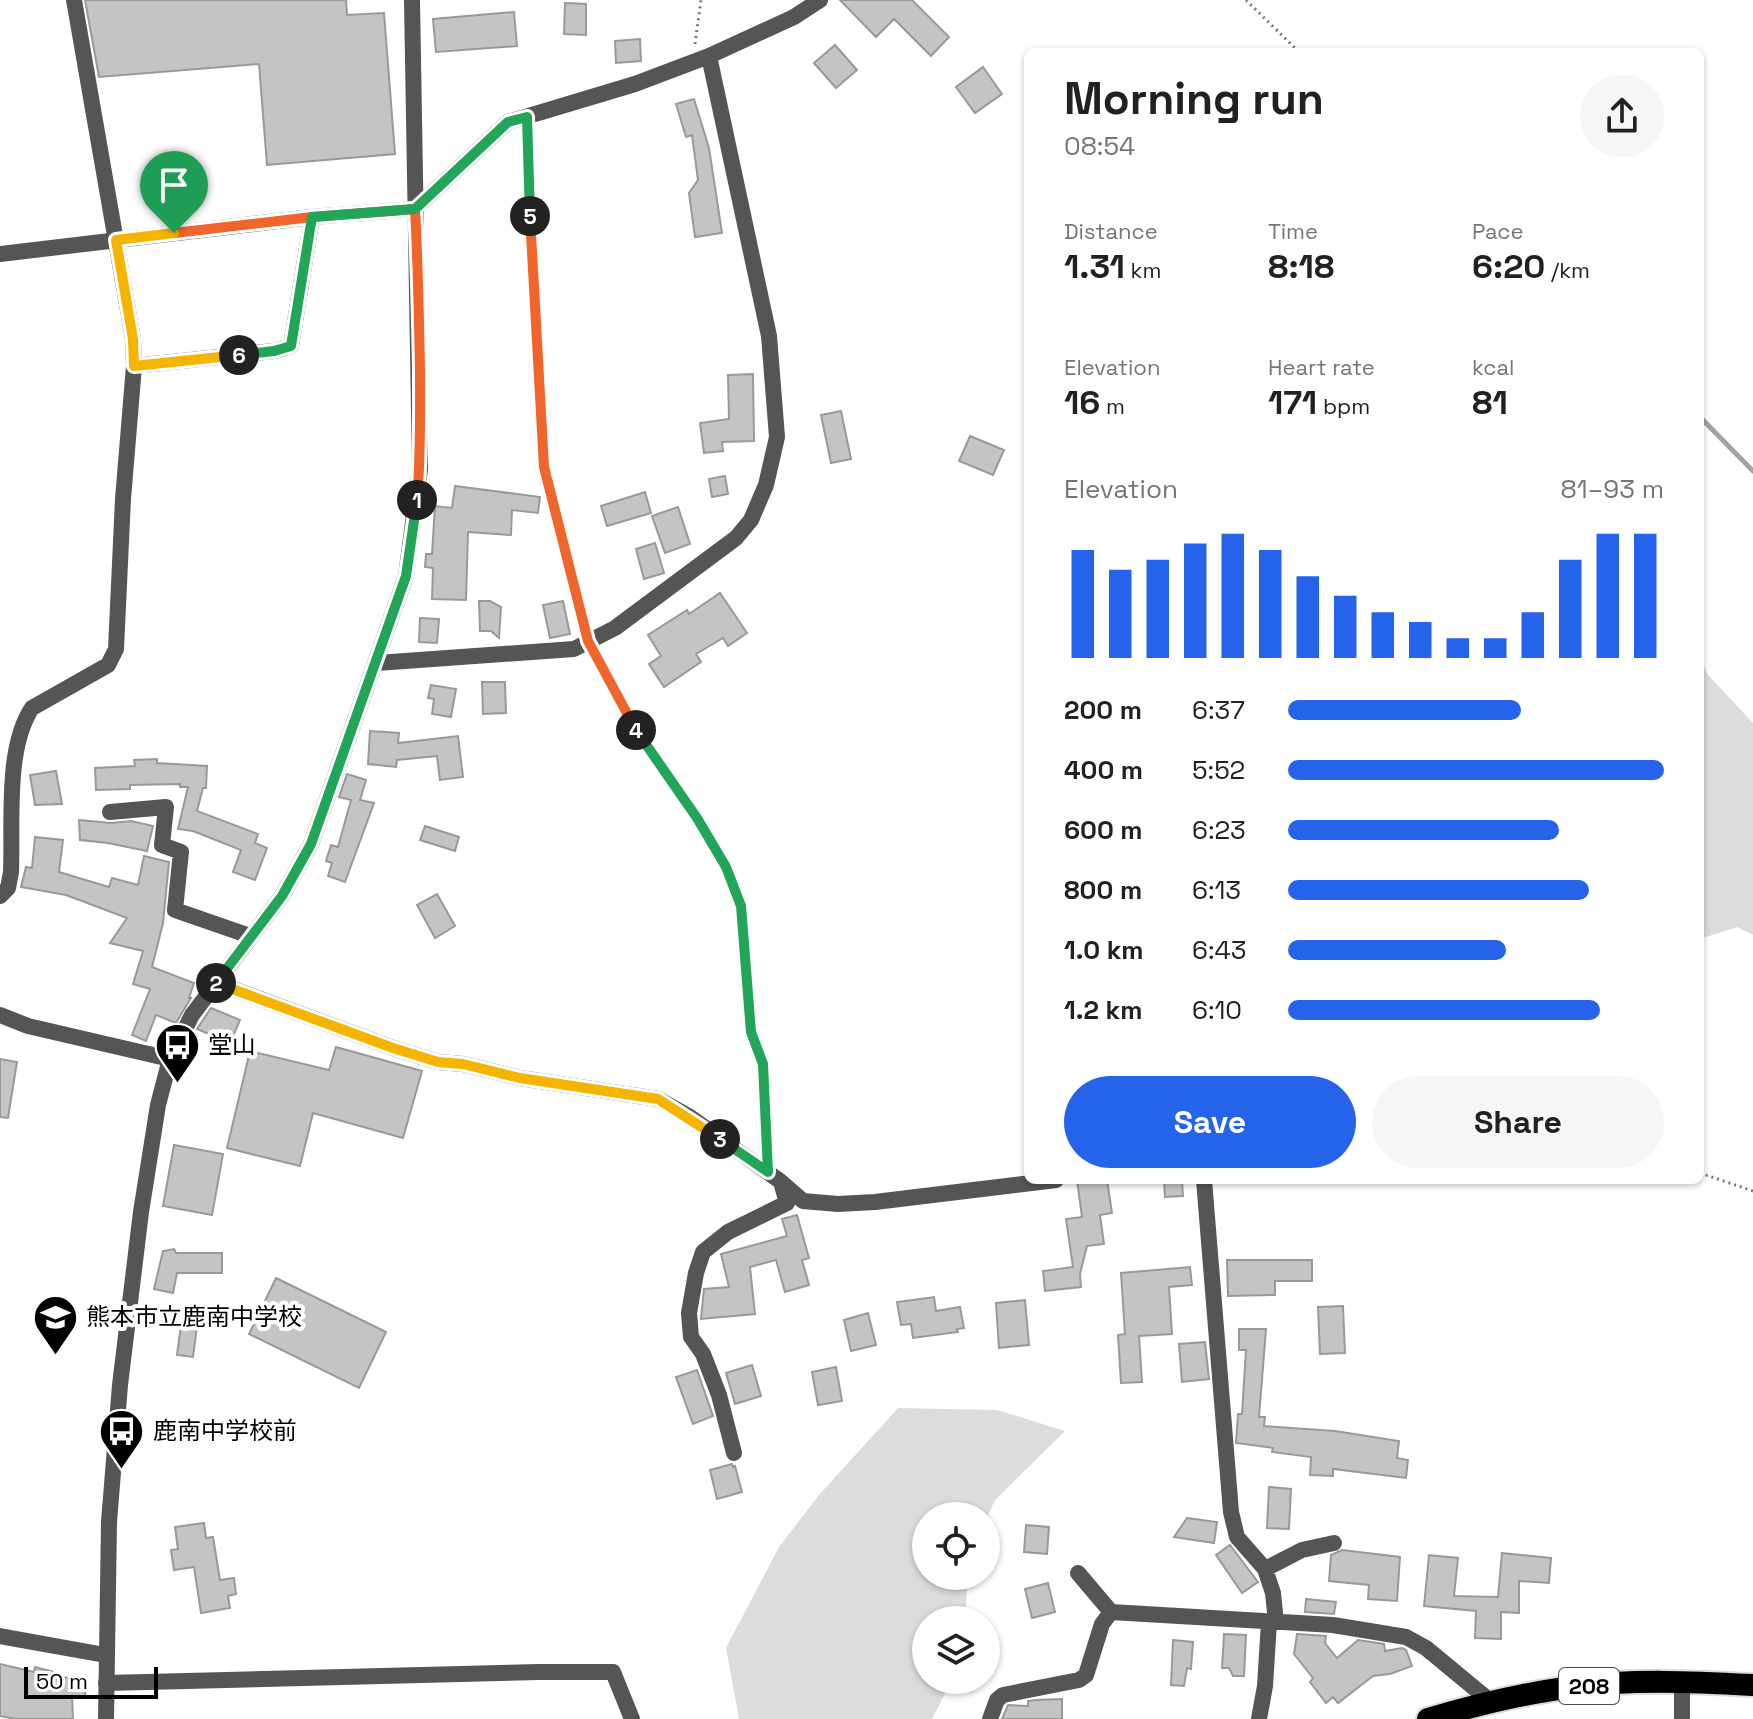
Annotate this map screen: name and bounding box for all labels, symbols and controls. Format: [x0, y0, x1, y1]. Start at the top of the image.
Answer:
text: Morning run [1064, 71, 1324, 127]
button: share [1580, 74, 1664, 158]
text: 08:54 [1064, 129, 1135, 163]
pin [140, 151, 208, 233]
icon: arrive [152, 163, 196, 207]
pin: 5 [510, 196, 550, 236]
text: 5 [523, 202, 537, 230]
text: Distance [1064, 217, 1158, 245]
text: Time [1268, 217, 1318, 245]
text: Pace [1472, 217, 1524, 245]
text: 1.31 [1064, 245, 1125, 288]
text: 8:18 [1268, 245, 1334, 288]
text: 6:20 [1472, 245, 1545, 288]
text: km [1125, 256, 1161, 284]
text: /km [1545, 256, 1590, 284]
pin: 6 [219, 335, 259, 375]
text: 6 [232, 341, 246, 369]
text: Elevation [1064, 353, 1160, 381]
text: Heart rate [1268, 353, 1375, 381]
text: kcal [1472, 353, 1514, 381]
text: 16 [1064, 381, 1100, 424]
text: 171 [1268, 381, 1317, 424]
text: 81 [1472, 381, 1508, 424]
text: m [1100, 392, 1125, 420]
text: bpm [1317, 392, 1370, 420]
text: Elevation [1064, 472, 1178, 506]
text: 81–93 m [1560, 472, 1664, 506]
pin: 1 [397, 480, 437, 520]
text: 1 [412, 486, 422, 514]
text: 200 m [1064, 693, 1142, 727]
text: 6:37 [1192, 693, 1245, 727]
pin: 4 [616, 710, 656, 750]
text: 4 [629, 716, 643, 744]
text: 400 m [1064, 753, 1143, 787]
text: 5:52 [1192, 753, 1245, 787]
text: 600 m [1064, 813, 1143, 847]
text: 6:23 [1192, 813, 1246, 847]
text: 800 m [1064, 873, 1142, 907]
text: 6:13 [1192, 873, 1241, 907]
text: 1.0 km [1064, 933, 1144, 967]
text: 6:43 [1192, 933, 1246, 967]
pin: 2 [196, 963, 236, 1003]
text: 2 [209, 969, 223, 997]
text: 1.2 km [1064, 993, 1142, 1027]
text: 6:10 [1192, 993, 1242, 1027]
bus stop icon: 堂山 [153, 1021, 201, 1084]
place label: 堂山 [208, 1029, 256, 1060]
button: Save [1064, 1076, 1356, 1168]
button: Share [1372, 1076, 1664, 1168]
pin: 3 [700, 1119, 740, 1159]
text: 3 [713, 1125, 727, 1153]
school or university icon: 熊本市立鹿南中学校 [31, 1293, 79, 1356]
place label: 熊本市立鹿南中学校 [86, 1301, 302, 1332]
bus stop icon: 鹿南中学校前 [98, 1407, 146, 1470]
place label: 鹿南中学校前 [153, 1415, 297, 1446]
map controls [912, 1502, 1000, 1694]
button: locate [912, 1502, 1000, 1590]
button: layers [912, 1606, 1000, 1694]
scale bar [24, 1663, 158, 1699]
text: 50 m [36, 1667, 88, 1695]
road number: 208 [1559, 1668, 1619, 1704]

